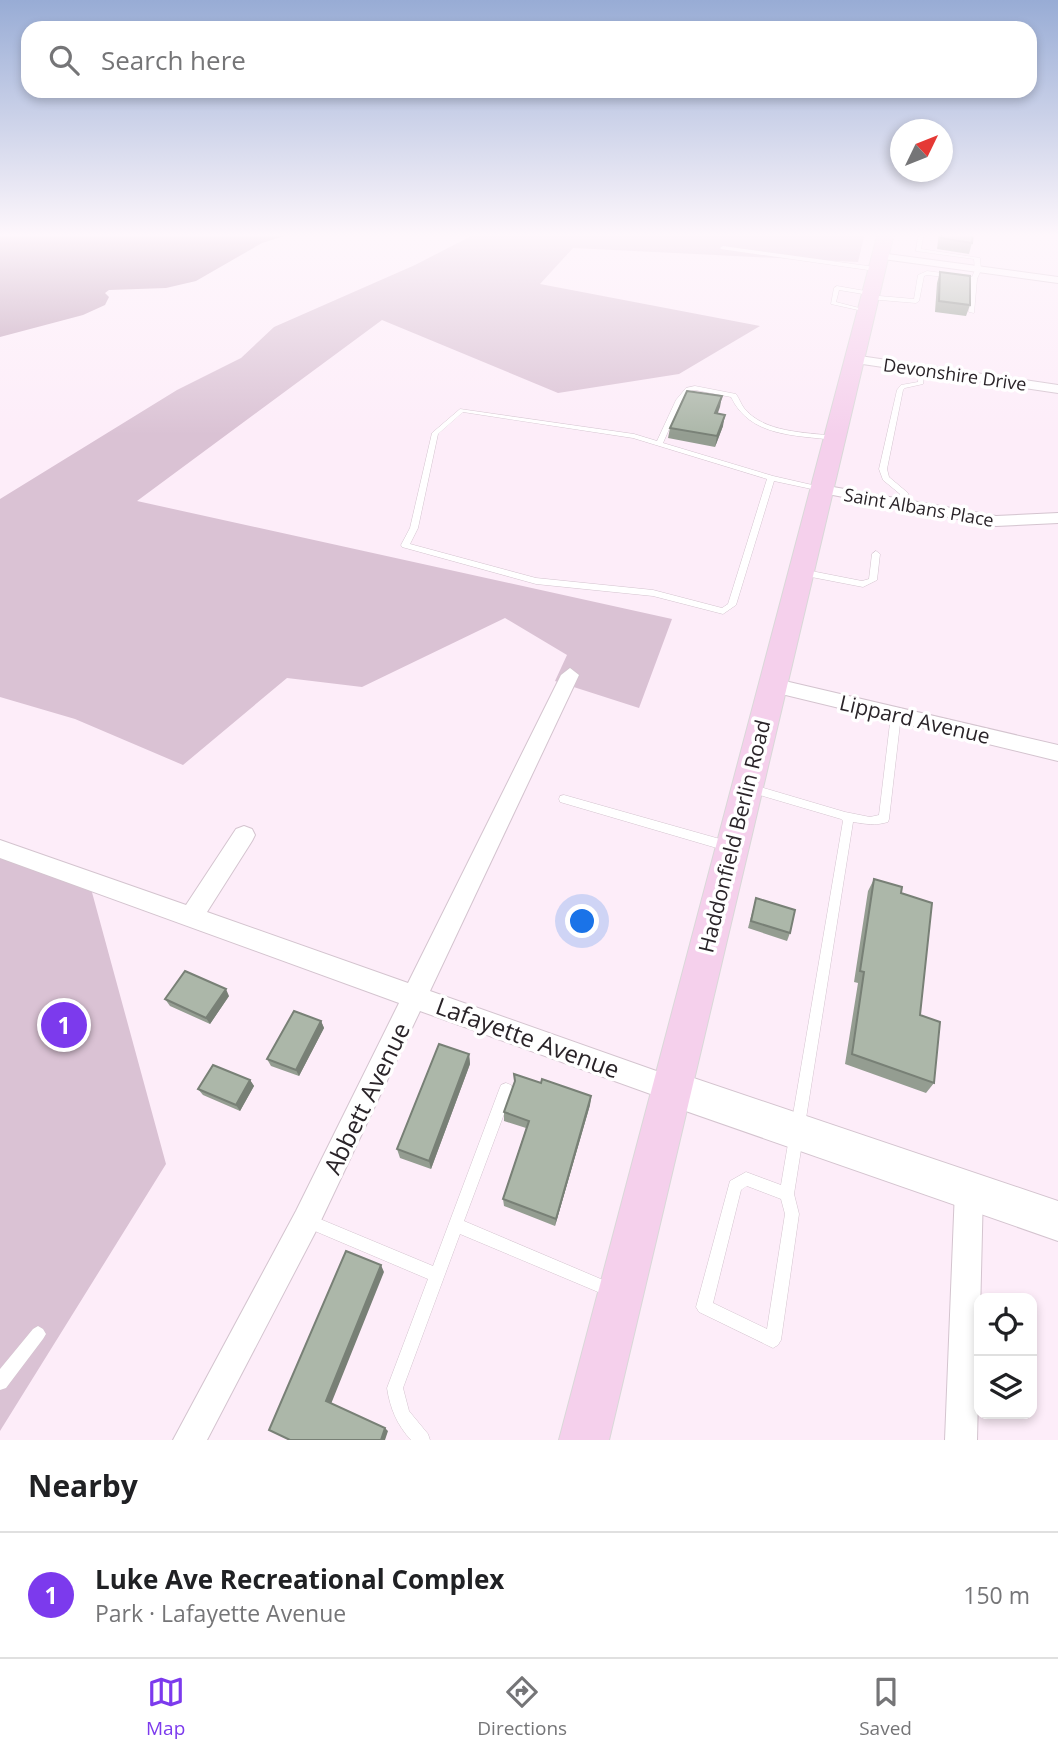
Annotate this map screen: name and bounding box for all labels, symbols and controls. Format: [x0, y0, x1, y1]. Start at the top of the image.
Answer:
search box [21, 21, 1037, 98]
icon: search [45, 41, 83, 79]
text: Search here [101, 42, 246, 78]
north arrow [890, 119, 953, 182]
street label: Devonshire Drive [882, 352, 1028, 396]
street label: Saint Albans Place [842, 482, 996, 532]
street label: Lippard Avenue [837, 688, 993, 750]
street label: Haddonfield Berlin Road [691, 717, 777, 955]
your location [565, 904, 599, 938]
street label: Lafayette Avenue [432, 988, 624, 1086]
pin: 1 [41, 999, 87, 1051]
street label: Abbett Avenue [315, 1017, 417, 1179]
map controls [974, 1293, 1037, 1419]
button: locate [974, 1293, 1037, 1356]
button: layers [974, 1356, 1037, 1419]
text: Nearby [28, 1465, 138, 1506]
text: Luke Ave Recreational Complex [95, 1561, 504, 1597]
text: 1 [44, 1579, 58, 1611]
text: 150 m [963, 1579, 1030, 1611]
text: Park · Lafayette Avenue [95, 1597, 346, 1629]
tab: Map [146, 1673, 185, 1741]
tab: Directions [477, 1673, 567, 1741]
tab: Saved [859, 1673, 912, 1741]

